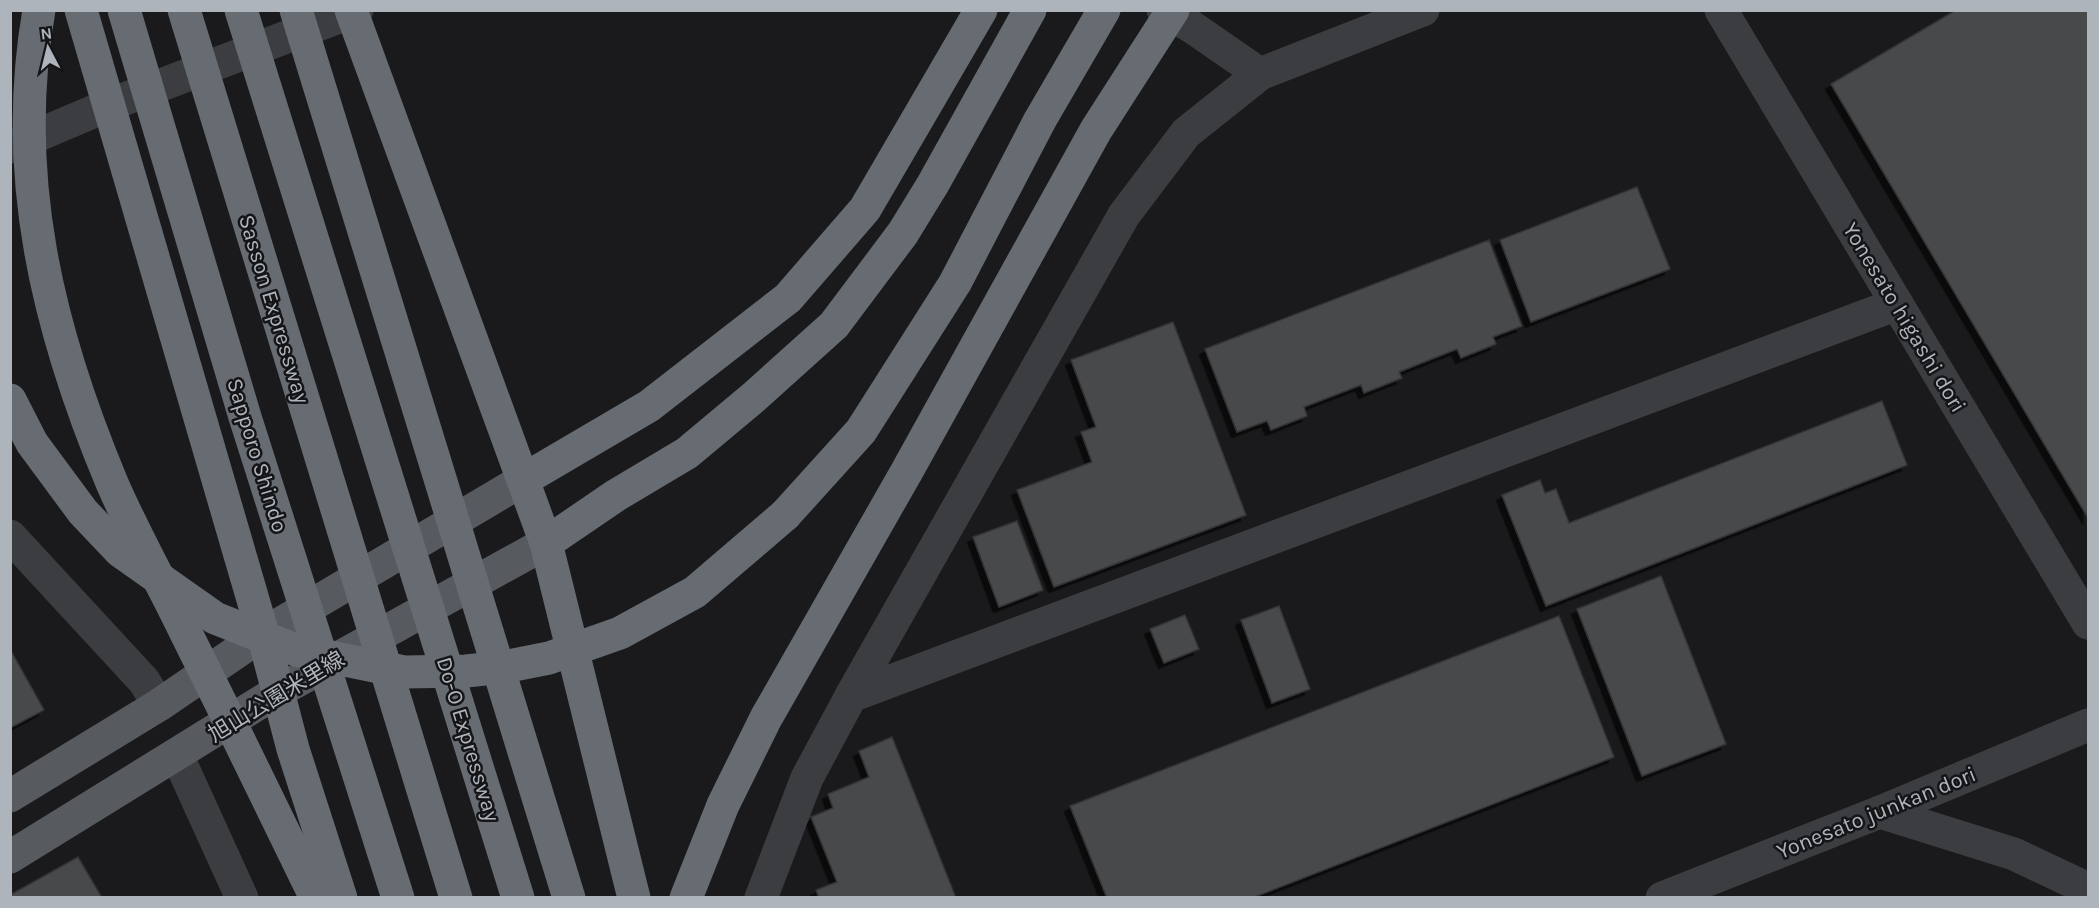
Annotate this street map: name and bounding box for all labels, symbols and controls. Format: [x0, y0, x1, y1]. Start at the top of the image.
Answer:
north arrow [18, 18, 78, 78]
text: N [39, 23, 53, 44]
street label: Sasson Expressway [233, 212, 315, 407]
street label: Yonesato higashi dori [1837, 218, 1971, 417]
street label: Sapporo Shindo [221, 375, 293, 536]
street label: 旭山公園米里線 [204, 646, 349, 748]
street label: Do-O Expressway [431, 654, 505, 825]
street label: Yonesato junkan dori [1773, 761, 1980, 865]

